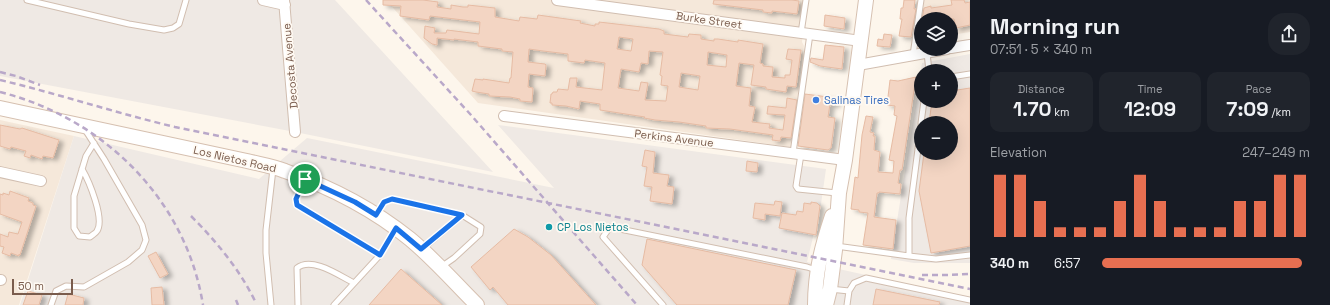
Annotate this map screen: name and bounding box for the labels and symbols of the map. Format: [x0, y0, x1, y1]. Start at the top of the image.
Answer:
street label: Burke Street [675, 8, 743, 32]
street label: Decosta Avenue [279, 23, 301, 109]
place label: Salinas Tires [824, 93, 889, 107]
marker: Salinas Tires [811, 95, 821, 105]
street label: Perkins Avenue [634, 126, 714, 150]
street label: Los Nietos Road [192, 143, 278, 175]
pin [288, 162, 322, 196]
place label: CP Los Nietos [557, 220, 629, 234]
marker: CP Los Nietos [544, 222, 554, 232]
scale bar [12, 277, 73, 296]

